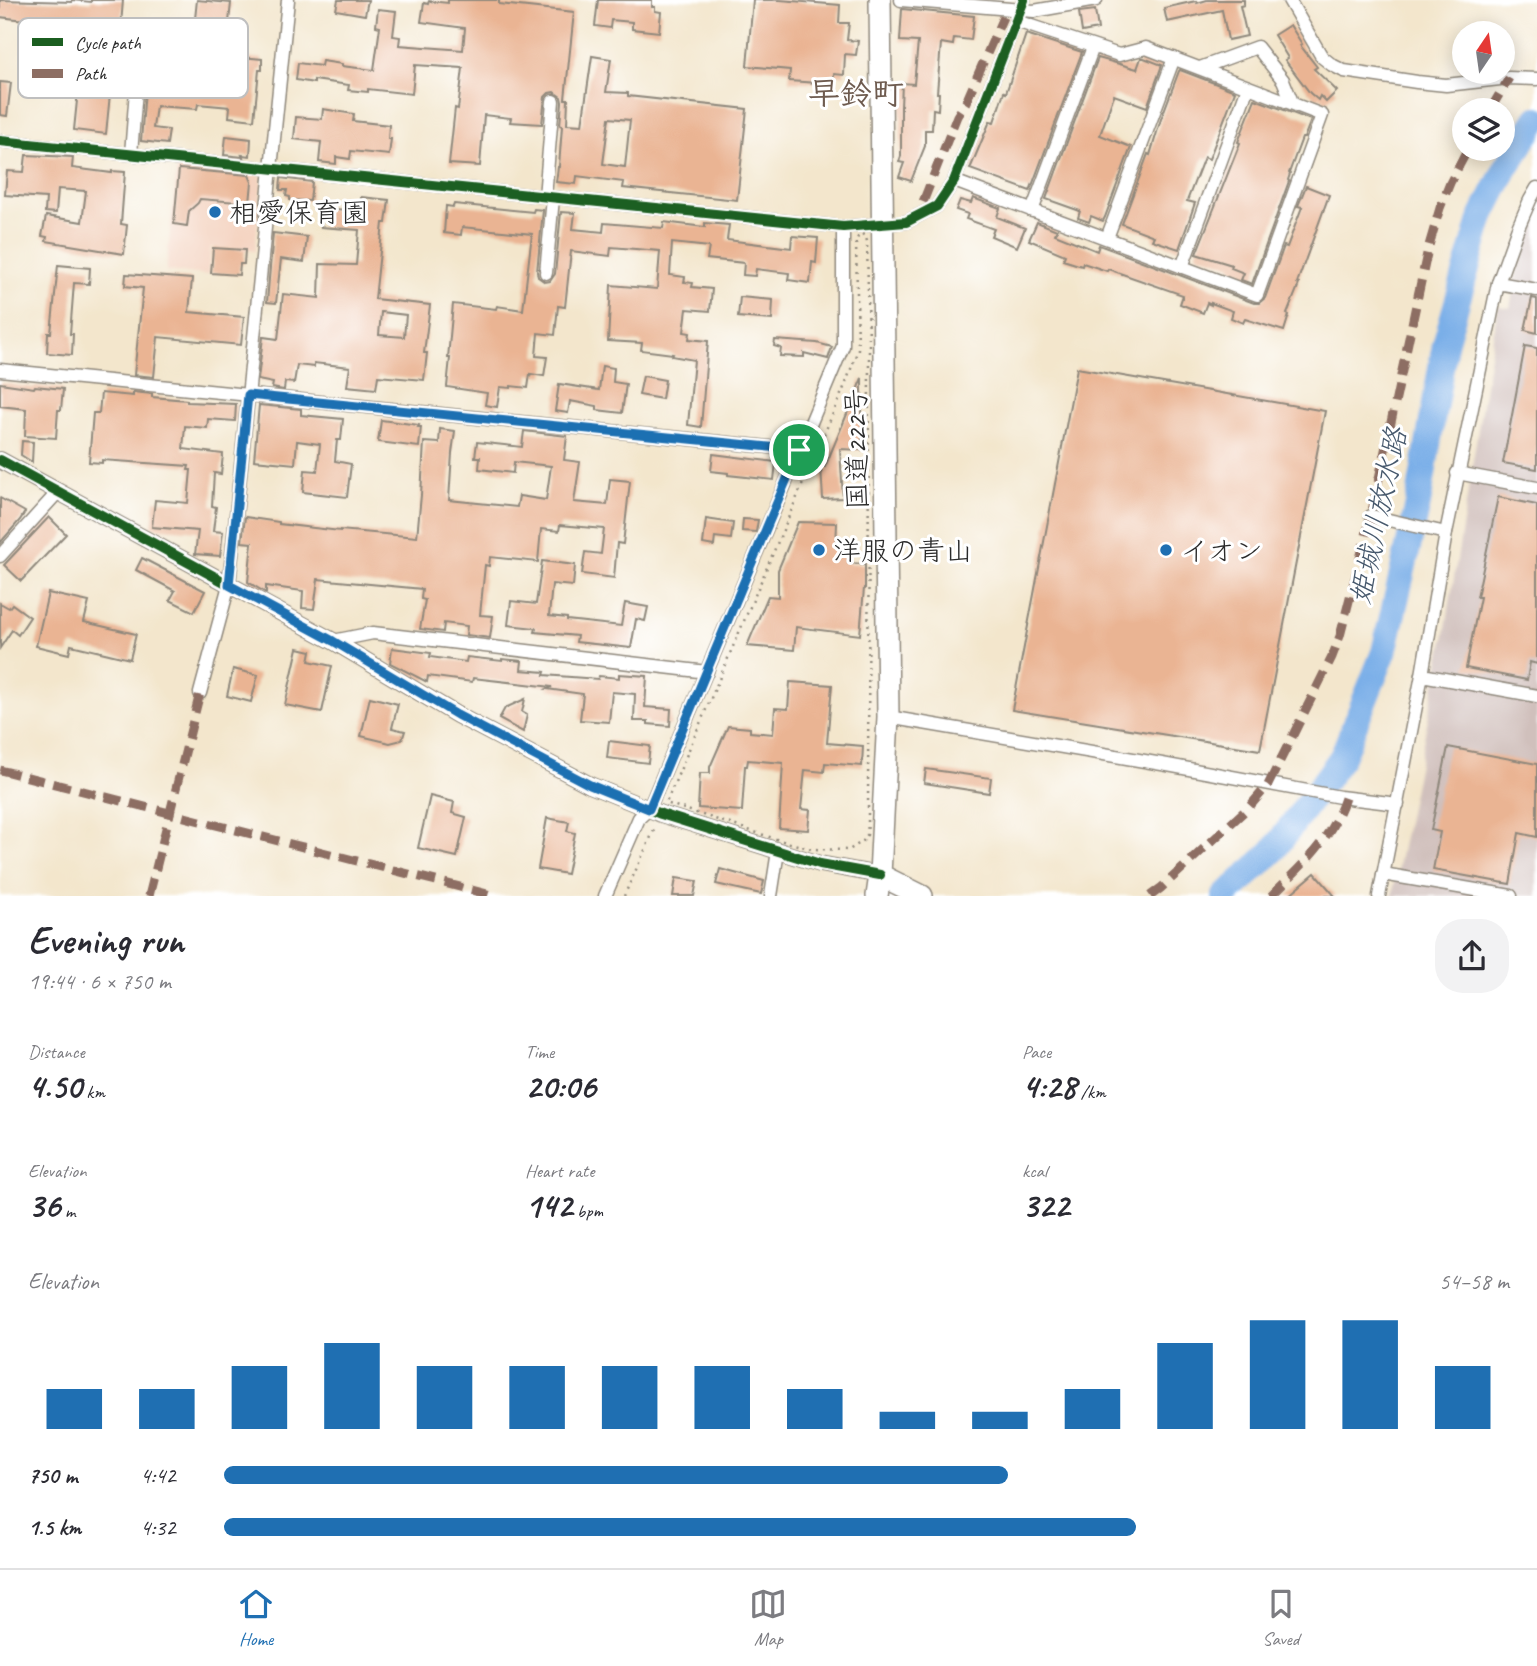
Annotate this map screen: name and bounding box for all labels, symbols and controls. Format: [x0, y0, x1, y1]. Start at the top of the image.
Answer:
legend [18, 18, 248, 98]
north arrow [1452, 21, 1516, 84]
map controls [1452, 21, 1515, 161]
text: Cycle path [75, 31, 141, 55]
text: Path [75, 62, 108, 86]
district label: 早鈴町 [808, 73, 904, 114]
button: layers [1452, 98, 1515, 161]
place label: 相愛保育園 [229, 195, 369, 230]
marker: 相愛保育園 [207, 204, 223, 220]
street label: 国道222号 [838, 388, 875, 510]
pin [769, 420, 829, 480]
water label: 姫城川放水路 [1341, 422, 1416, 608]
icon: arrive [780, 431, 818, 469]
place label: 洋服の青山 [833, 533, 973, 568]
place label: イオン [1180, 533, 1263, 568]
marker: 洋服の青山 [811, 542, 827, 558]
marker: イオン [1158, 542, 1174, 558]
text: Evening run [28, 917, 184, 964]
button: share [1435, 919, 1509, 993]
text: 19:44 · 6 × 750 m [28, 967, 171, 996]
text: Distance [28, 1040, 85, 1064]
text: Time [525, 1040, 554, 1064]
text: Pace [1022, 1040, 1051, 1064]
text: 4.50 [28, 1064, 82, 1109]
text: 20:06 [525, 1064, 596, 1109]
text: 4:28 [1022, 1064, 1076, 1109]
text: km [82, 1080, 105, 1104]
text: /km [1076, 1080, 1106, 1104]
text: Elevation [28, 1159, 86, 1183]
text: Heart rate [525, 1159, 594, 1183]
text: kcal [1022, 1159, 1047, 1183]
text: 36 [28, 1183, 60, 1228]
text: 142 [525, 1183, 572, 1228]
text: 322 [1022, 1183, 1069, 1228]
text: m [60, 1199, 76, 1223]
text: bpm [572, 1199, 603, 1223]
text: Elevation [28, 1267, 99, 1296]
text: 54–58 m [1439, 1267, 1509, 1296]
text: 750 m [28, 1461, 77, 1490]
text: 4:42 [140, 1461, 176, 1490]
text: 1.5 km [28, 1513, 81, 1542]
text: 4:32 [140, 1513, 176, 1542]
tab: Home [237, 1585, 275, 1651]
tab: Map [749, 1585, 787, 1651]
tab: Saved [1262, 1585, 1300, 1651]

